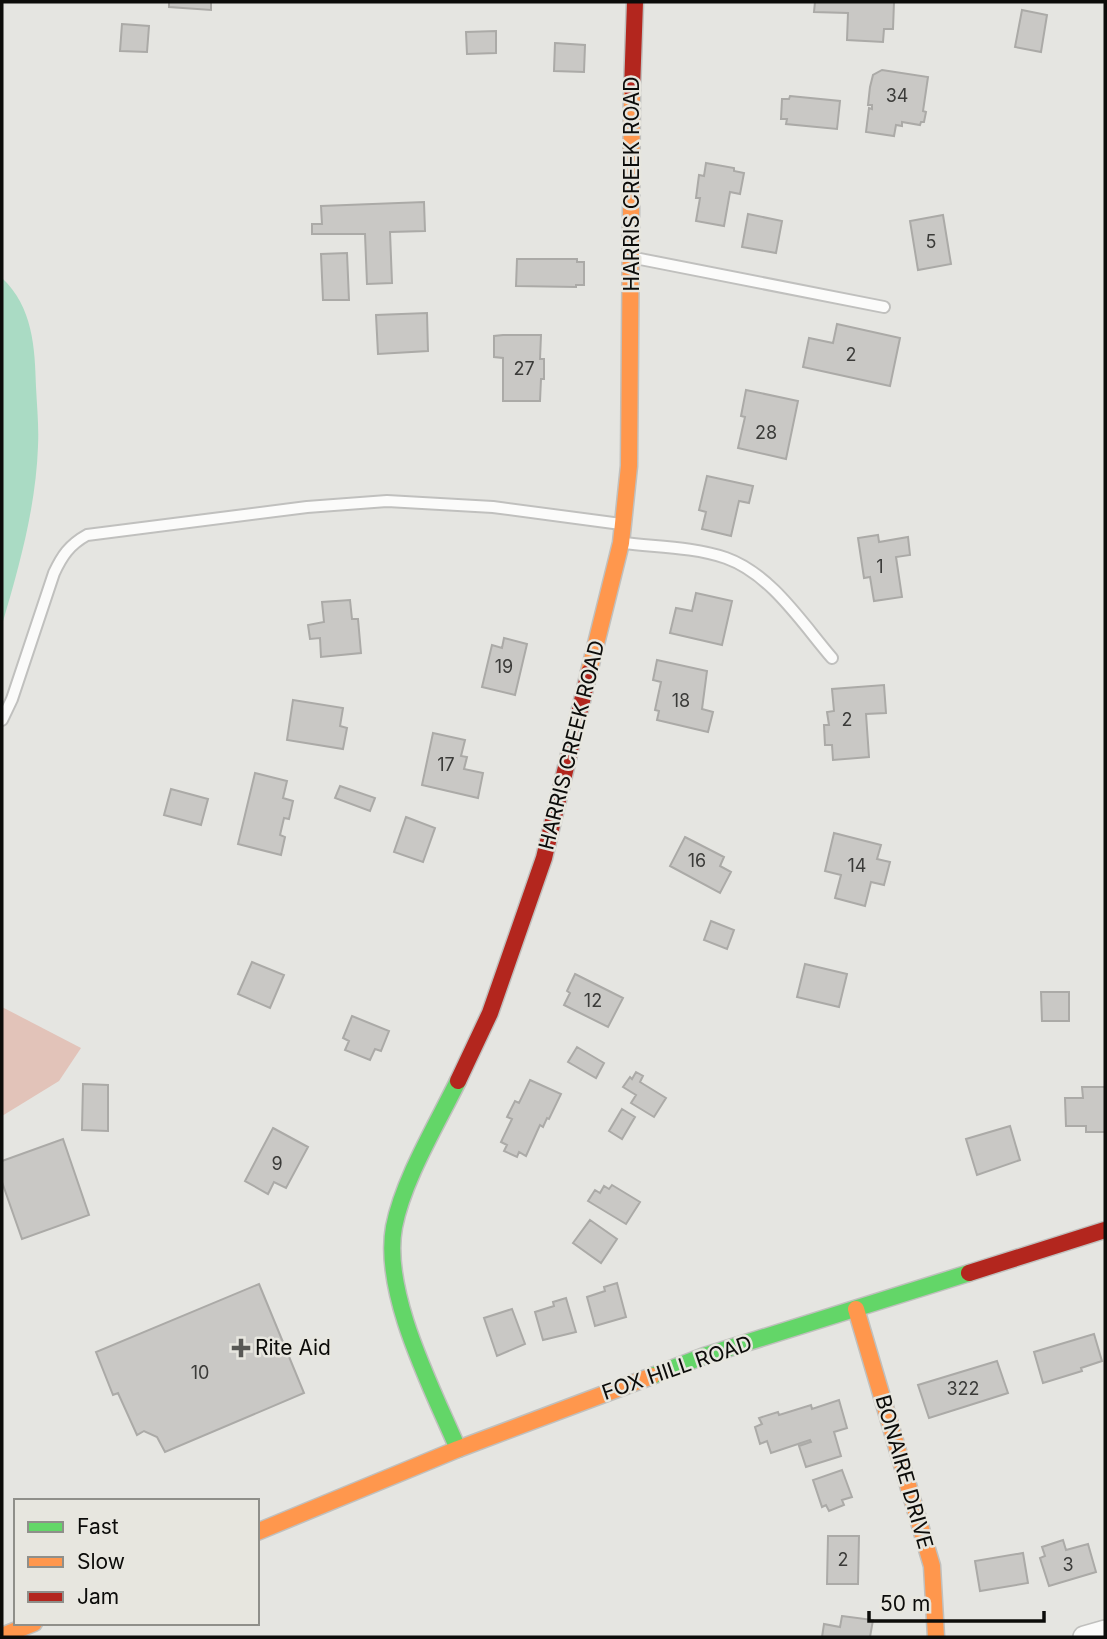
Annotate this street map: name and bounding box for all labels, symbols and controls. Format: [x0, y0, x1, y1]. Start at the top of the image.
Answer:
street label: HARRIS CREEK ROAD [619, 77, 644, 291]
house number: 34 [886, 85, 908, 106]
house number: 5 [926, 231, 936, 252]
house number: 2 [846, 344, 856, 365]
house number: 27 [513, 358, 535, 379]
house number: 28 [755, 422, 777, 443]
house number: 1 [876, 556, 884, 577]
street label: HARRIS CREEK ROAD [533, 638, 610, 852]
house number: 19 [495, 656, 513, 677]
house number: 18 [672, 690, 690, 711]
house number: 2 [842, 709, 852, 730]
house number: 17 [437, 754, 455, 775]
house number: 16 [688, 850, 706, 871]
house number: 14 [848, 855, 866, 876]
house number: 12 [584, 990, 602, 1011]
house number: 9 [271, 1153, 283, 1174]
street label: FOX HILL ROAD [598, 1330, 755, 1405]
place label: Rite Aid [255, 1335, 331, 1360]
marker: Rite Aid [233, 1340, 249, 1356]
house number: 10 [191, 1362, 209, 1383]
house number: 322 [946, 1378, 980, 1399]
street label: BONAIRE DRIVE [871, 1392, 938, 1552]
legend [14, 1499, 259, 1625]
text: Fast [77, 1514, 119, 1539]
text: Slow [77, 1549, 125, 1574]
house number: 2 [838, 1549, 848, 1570]
house number: 3 [1062, 1554, 1074, 1575]
scale bar [869, 1580, 1044, 1624]
text: Jam [77, 1584, 119, 1609]
text: 50 m [880, 1591, 930, 1616]

